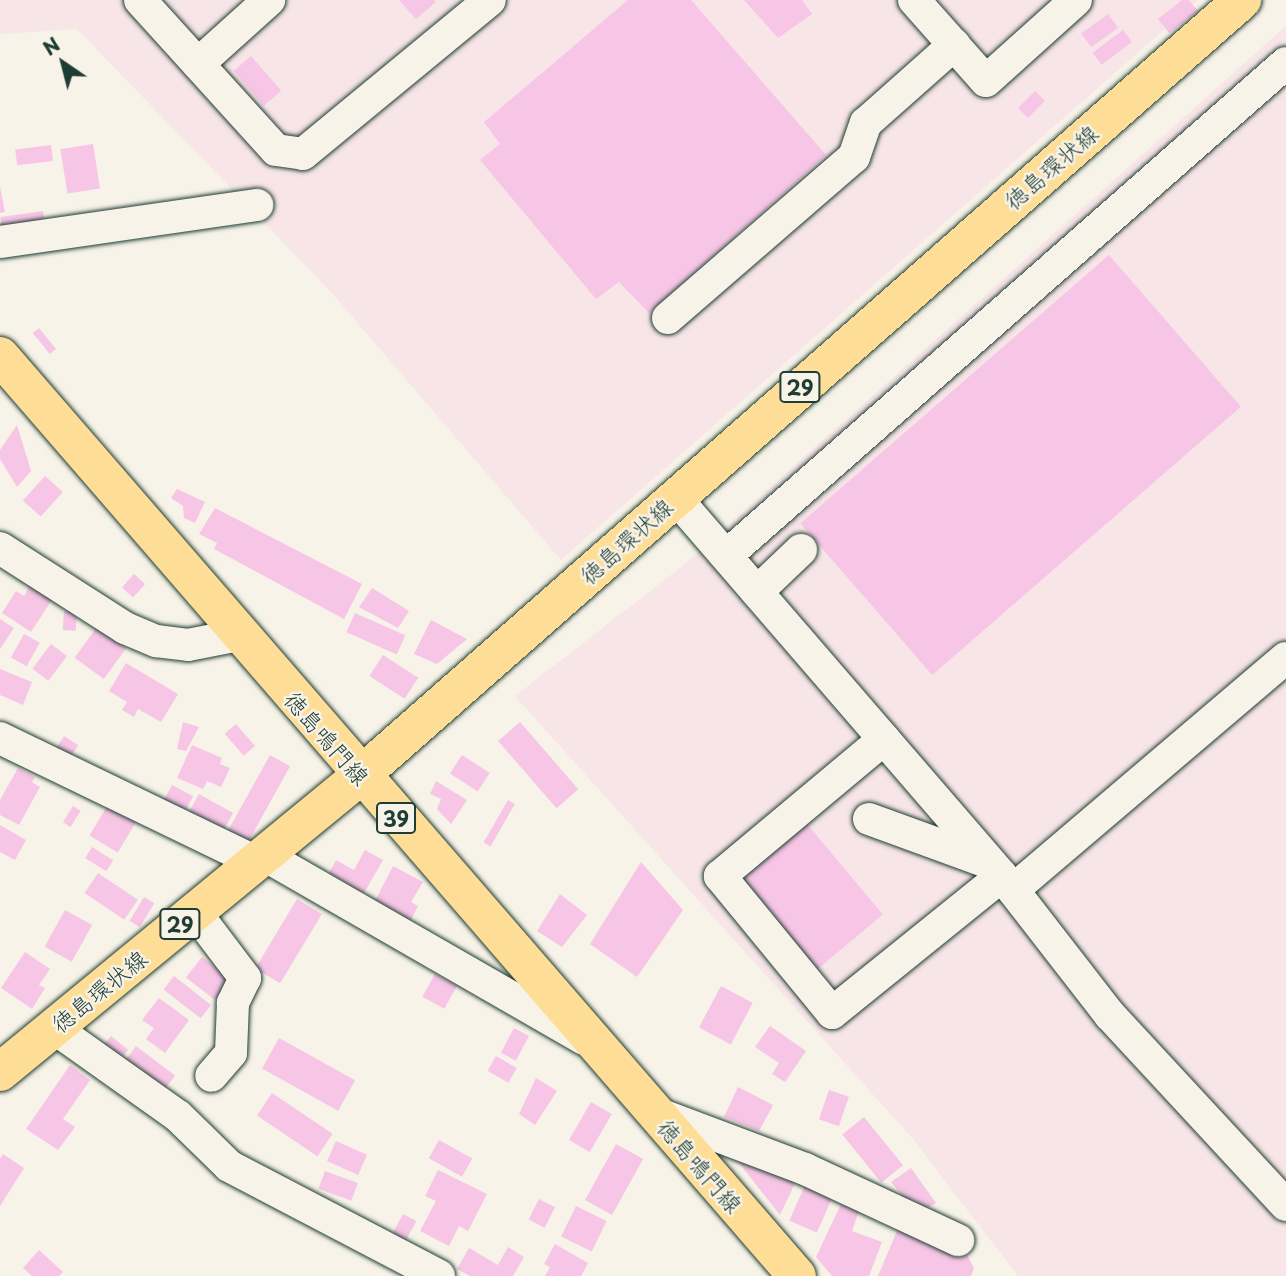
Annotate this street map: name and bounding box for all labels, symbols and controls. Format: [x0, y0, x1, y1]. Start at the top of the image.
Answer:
north arrow [28, 28, 98, 98]
text: N [37, 30, 65, 62]
street label: 徳島環状線 [999, 119, 1103, 215]
road number: 29 [779, 370, 821, 404]
street label: 徳島環状線 [574, 492, 678, 590]
street label: 徳島鳴門線 [279, 686, 375, 790]
road number: 39 [375, 800, 417, 836]
road number: 29 [159, 906, 201, 942]
street label: 徳島環状線 [46, 944, 152, 1038]
street label: 徳島鳴門線 [652, 1114, 748, 1218]

